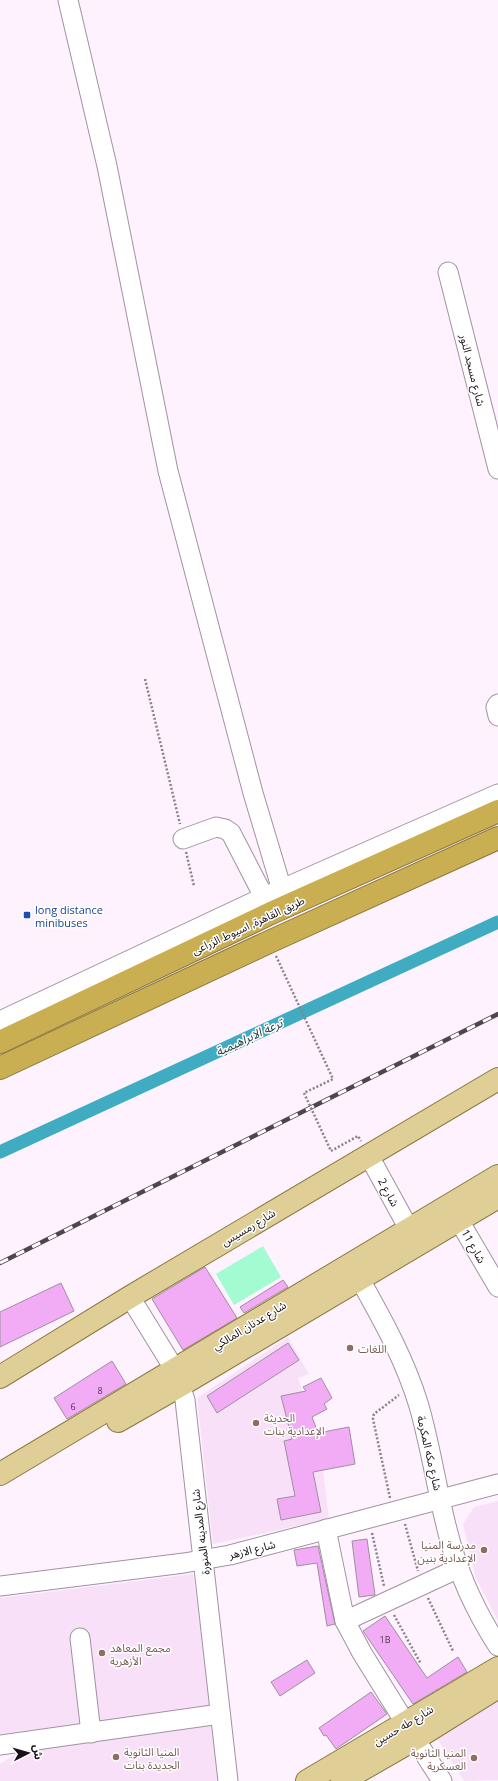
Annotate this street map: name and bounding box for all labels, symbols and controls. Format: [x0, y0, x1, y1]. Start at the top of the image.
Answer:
street label: شارع مسجد النور [456, 331, 489, 408]
street label: طريق القاهرة, اسيوط الزراعى [189, 892, 307, 958]
place label: long distance minibuses [35, 902, 103, 930]
marker: long distance minibuses [22, 910, 32, 920]
water label: ترعة الابراهيمية [213, 1013, 287, 1060]
street label: شارع 2 [374, 1175, 403, 1210]
street label: شارع رمسيس [218, 1205, 279, 1250]
street label: شارع 11 [457, 1226, 490, 1267]
street label: شارع عدنان المالكي [209, 1297, 290, 1355]
place label: اللغات [358, 1341, 387, 1356]
marker: اللغات [345, 1343, 355, 1353]
house number: 8 [97, 1384, 103, 1397]
house number: 6 [70, 1400, 76, 1413]
place label: الحديثة الإعدادية بنات [264, 1410, 325, 1439]
street label: شارع مكه المكرمة [413, 1414, 446, 1492]
marker: الحديثة الإعدادية بنات [251, 1418, 261, 1428]
street label: شارع المدينه المنورة [187, 1488, 214, 1576]
street label: شارع الازهر [226, 1536, 278, 1563]
place label: مدرسة المنيا الإعدادية بنين [417, 1537, 476, 1566]
marker: مدرسة المنيا الإعدادية بنين [479, 1545, 489, 1555]
house number: 1B [380, 1633, 391, 1646]
place label: مجمع المعاهد الأزهرية [110, 1640, 171, 1668]
marker: مجمع المعاهد الأزهرية [97, 1648, 107, 1658]
street label: شارع طه حسين [370, 1701, 437, 1750]
north arrow [8, 1733, 48, 1773]
text: ش [30, 1744, 47, 1760]
place label: المنيا الثانوية الجديدة بنات [124, 1744, 180, 1772]
place label: المنيا الثانوية العسكرية [411, 1745, 466, 1773]
marker: المنيا الثانوية الجديدة بنات [111, 1752, 121, 1762]
marker: المنيا الثانوية العسكرية [469, 1753, 479, 1763]

